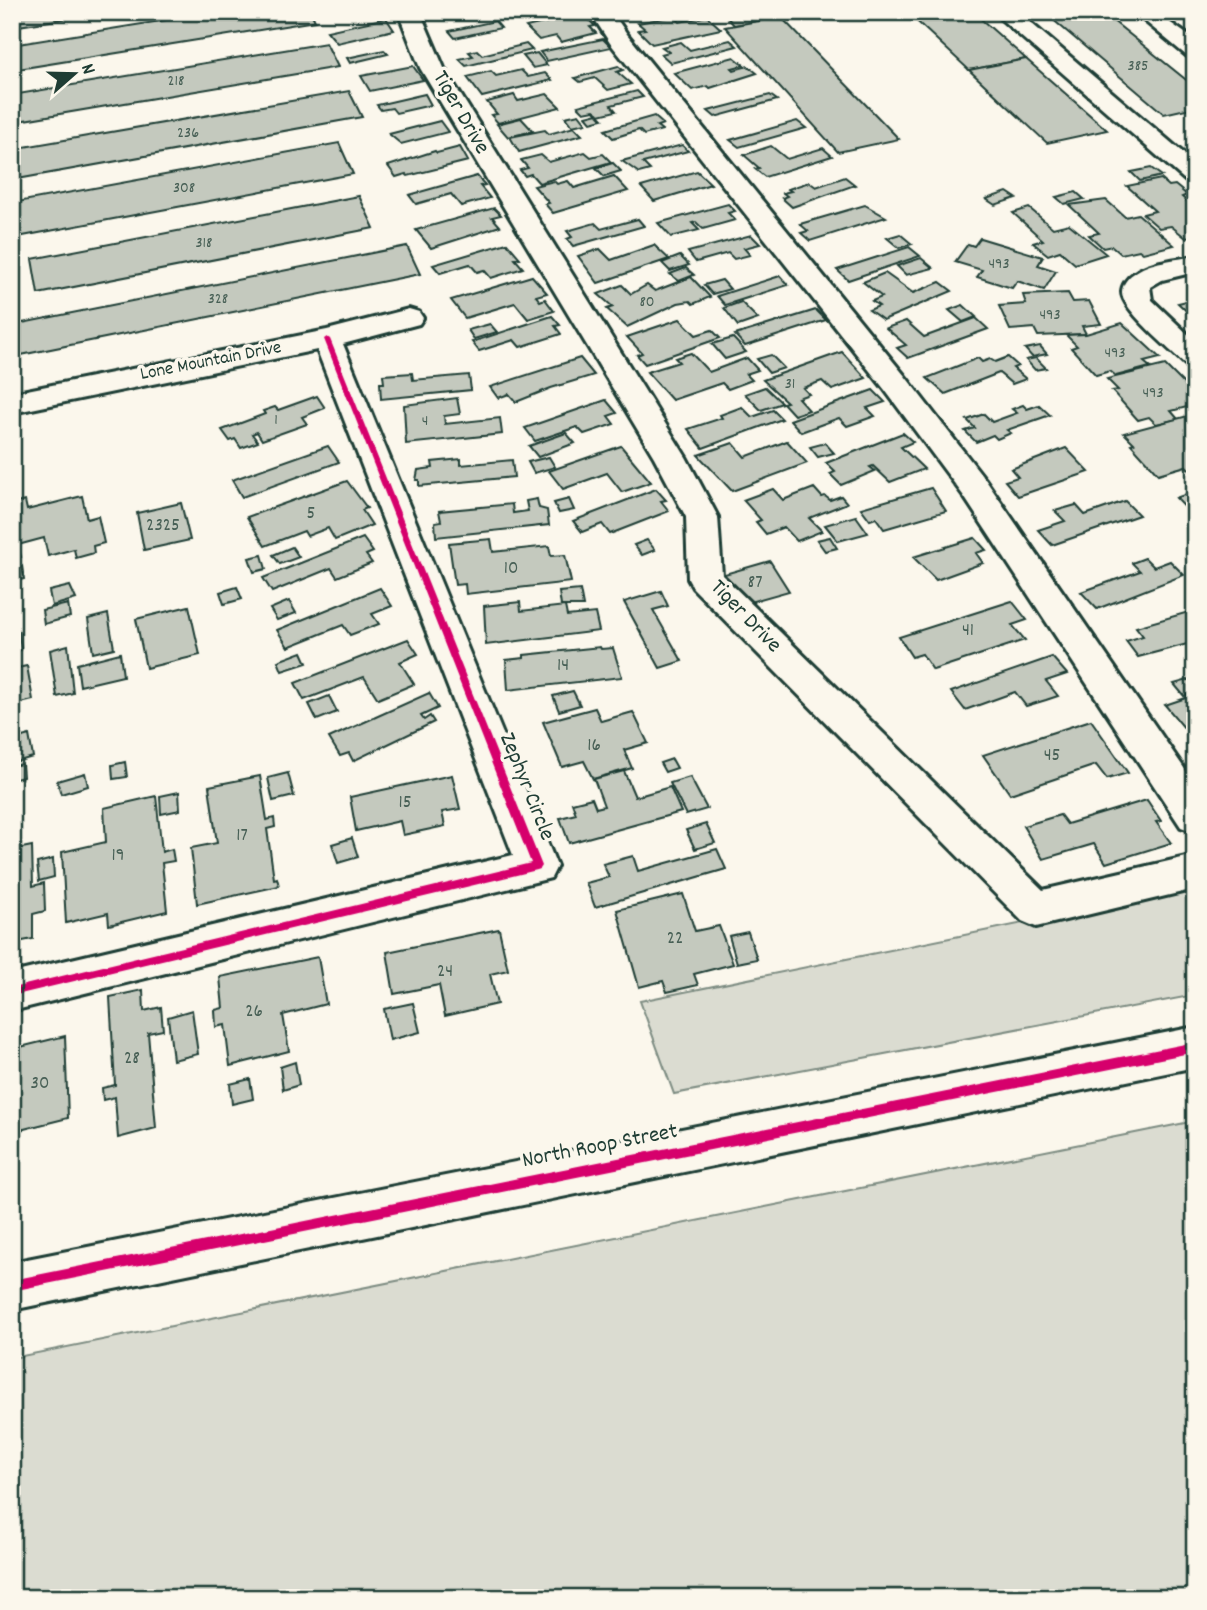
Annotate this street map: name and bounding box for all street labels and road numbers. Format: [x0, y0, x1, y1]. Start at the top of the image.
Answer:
street label: Tiger Drive [423, 65, 497, 161]
street label: Lone Mountain Drive [138, 335, 284, 389]
street label: Tiger Drive [701, 573, 789, 661]
street label: Zephyr Circle [489, 728, 563, 846]
street label: North Roop Street [519, 1116, 681, 1178]

